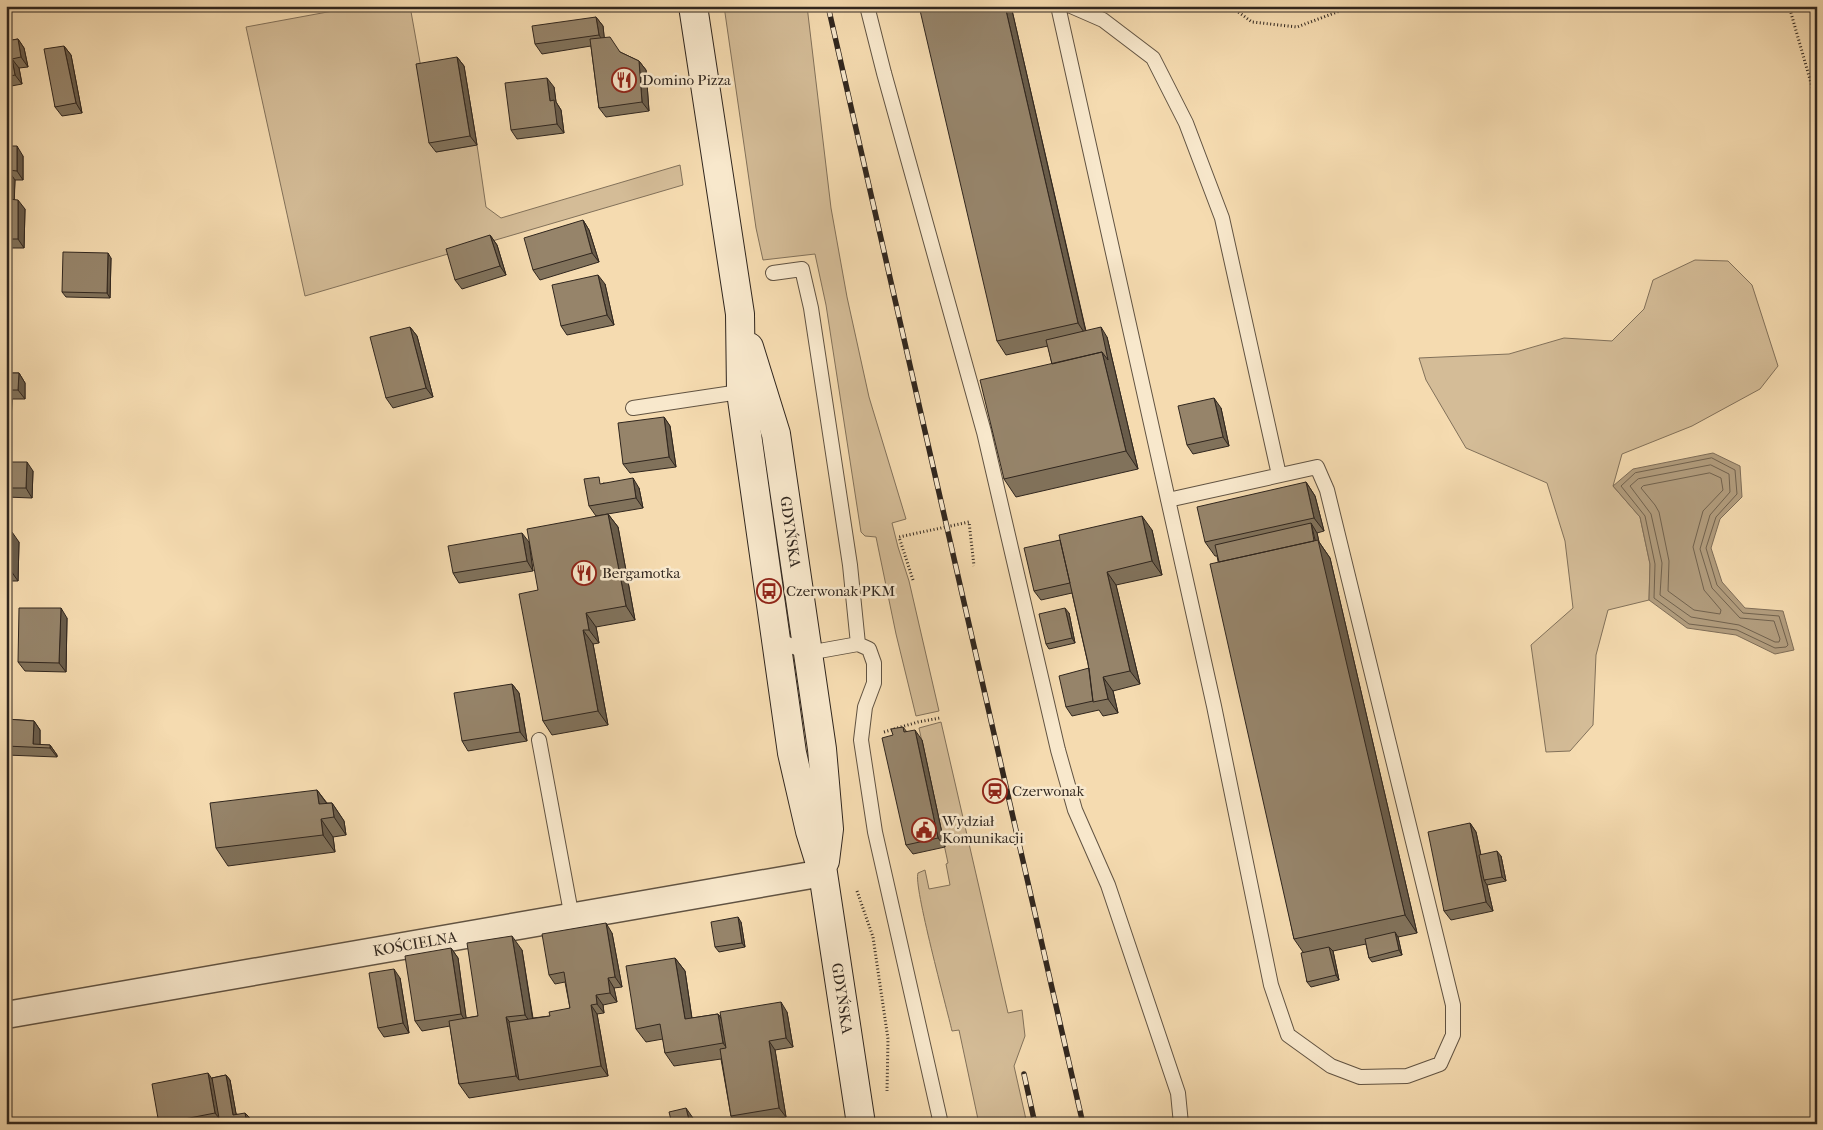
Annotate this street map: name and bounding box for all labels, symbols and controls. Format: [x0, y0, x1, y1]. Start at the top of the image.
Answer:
restaurant icon: Domino Pizza [611, 67, 637, 93]
place label: Domino Pizza [642, 71, 732, 89]
street label: GDYŃSKA [776, 495, 804, 569]
restaurant icon: Bergamotka [571, 560, 597, 586]
place label: Bergamotka [602, 564, 681, 582]
bus stop icon: Czerwonak PKM [756, 578, 782, 604]
place label: Czerwonak PKM [786, 582, 895, 600]
station icon: Czerwonak [982, 778, 1008, 804]
place label: Czerwonak [1012, 782, 1085, 800]
place label: Wydział Komunikacji [941, 812, 1024, 847]
public building icon: Wydział Komunikacji [911, 817, 937, 843]
street label: KOŚCIELNA [372, 928, 459, 960]
street label: GDYŃSKA [828, 962, 856, 1035]

